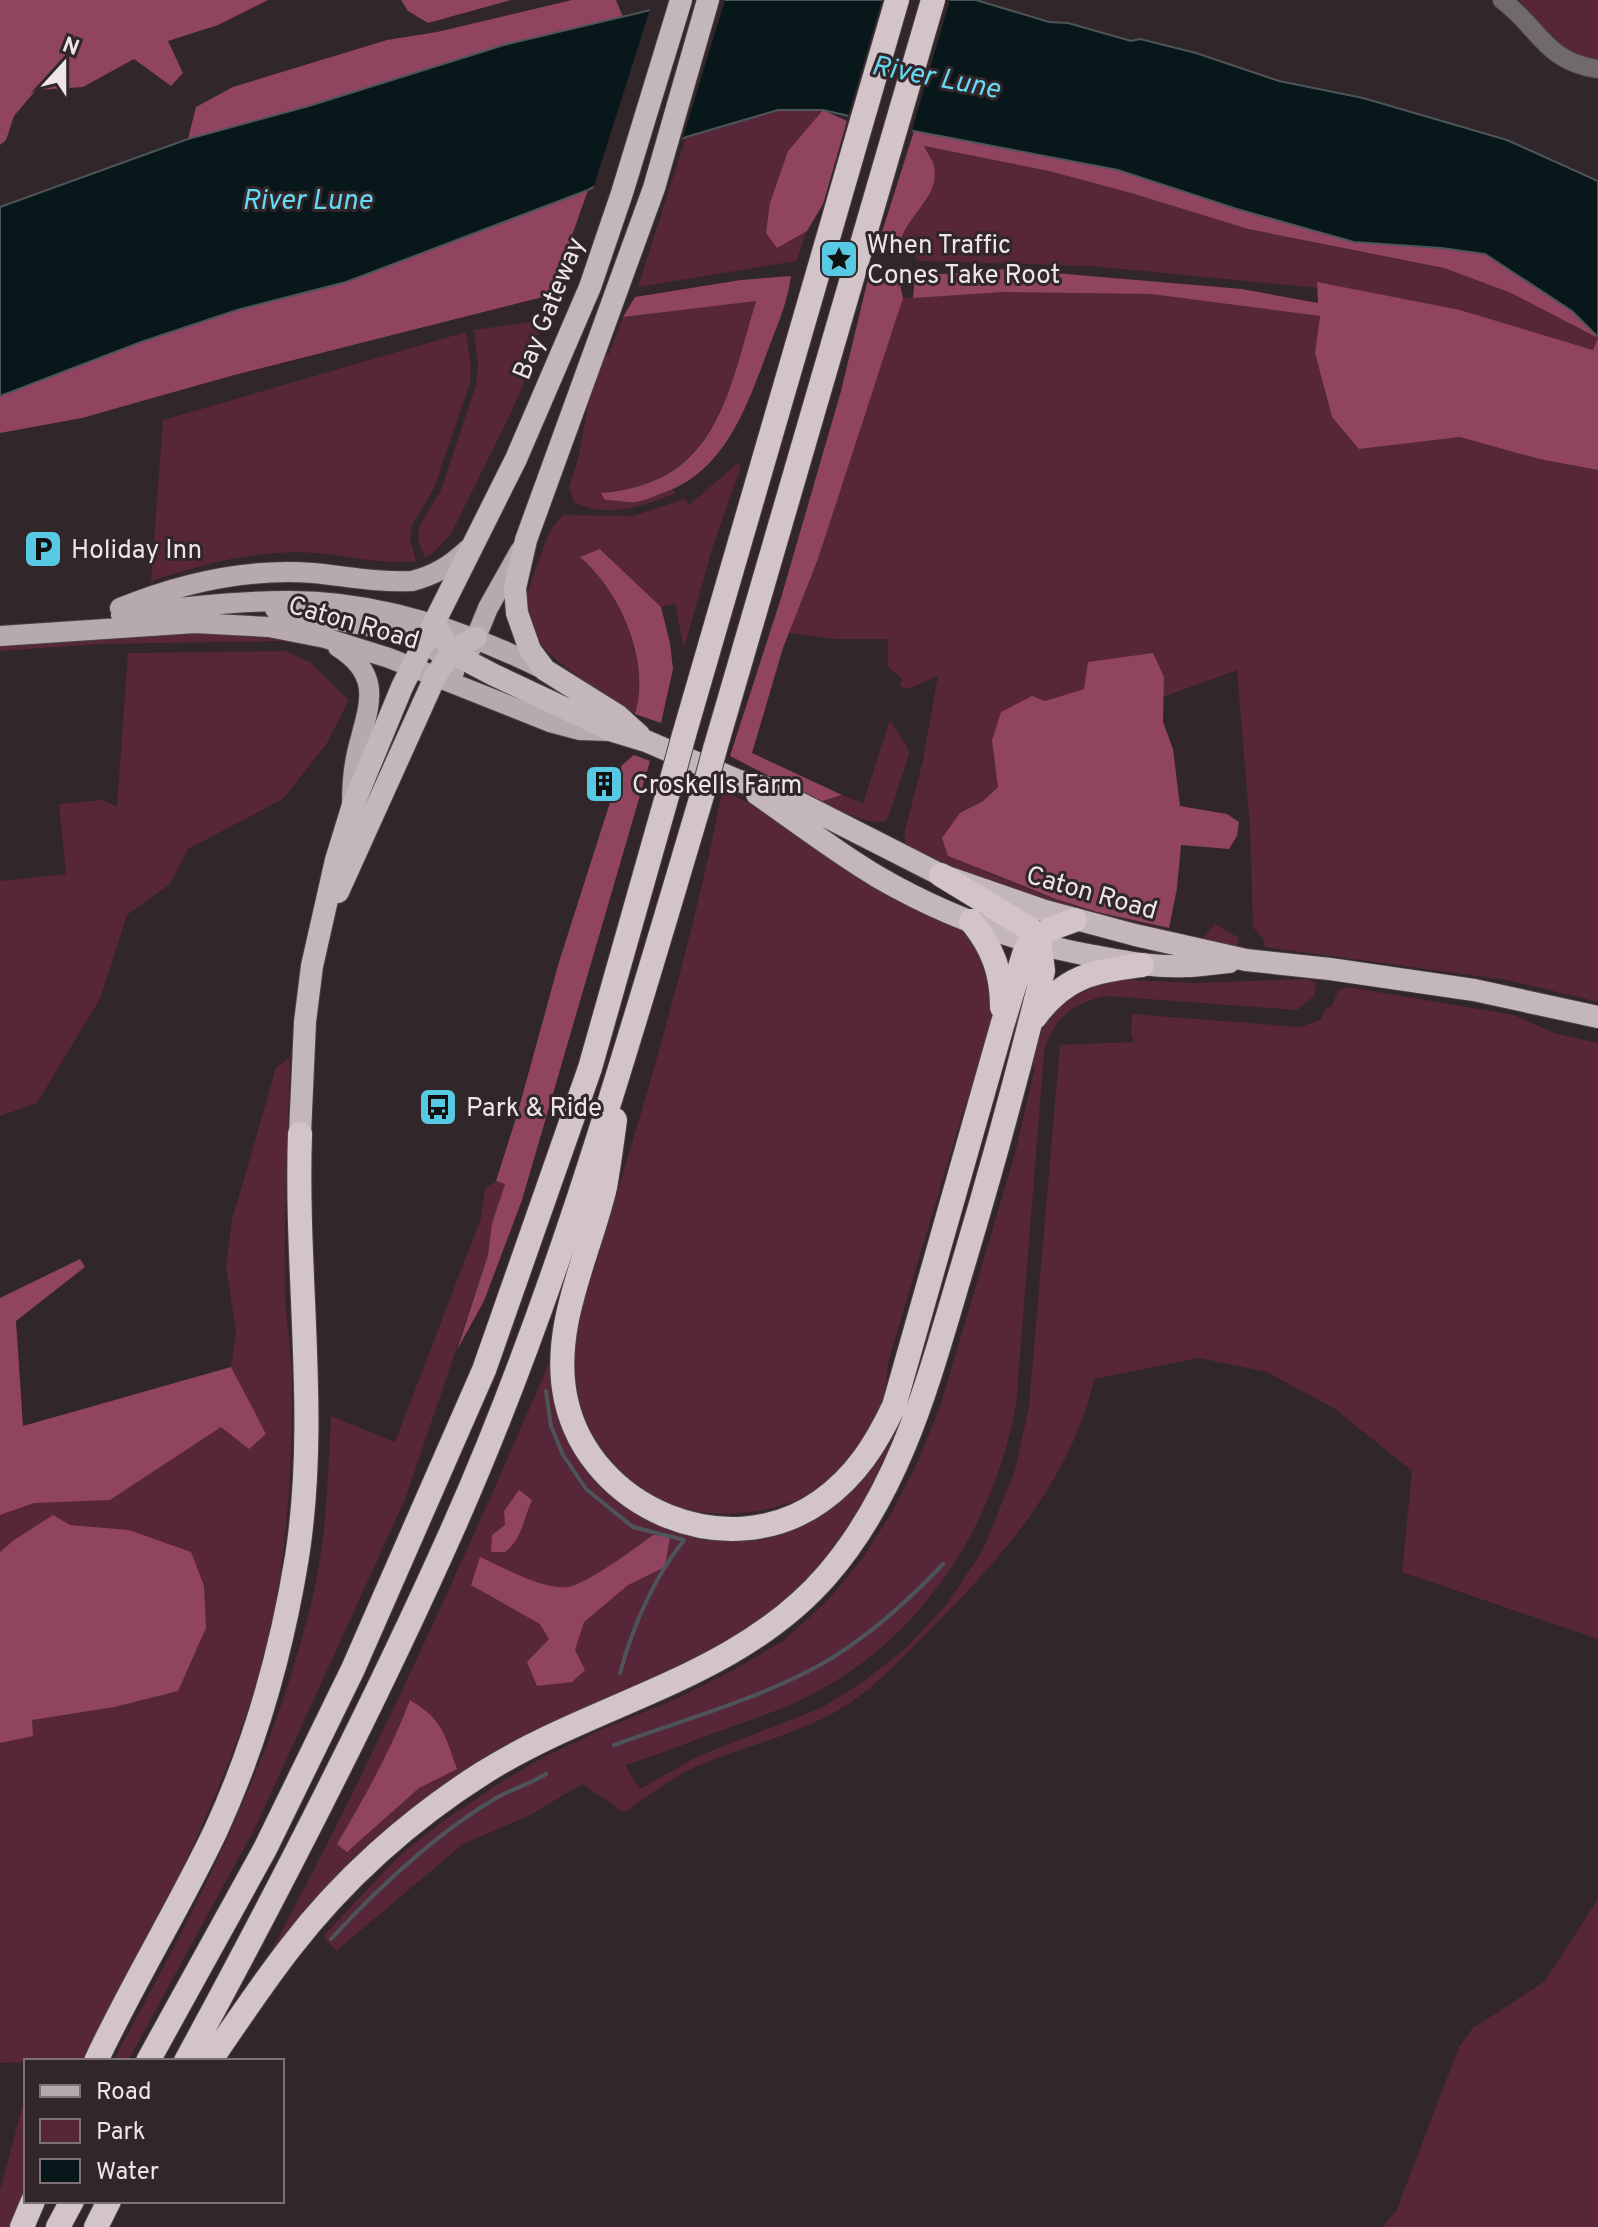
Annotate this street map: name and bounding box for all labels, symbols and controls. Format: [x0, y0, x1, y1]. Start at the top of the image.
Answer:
north arrow [24, 24, 104, 104]
text: N [58, 32, 82, 63]
water label: River Lune [868, 49, 1003, 109]
water label: River Lune [242, 184, 373, 220]
place label: When Traffic Cones Take Root [867, 230, 1060, 293]
street label: Bay Gateway [507, 233, 594, 385]
place icon: When Traffic Cones Take Root [818, 238, 860, 280]
parking icon: Holiday Inn [22, 528, 64, 570]
place label: Holiday Inn [71, 535, 202, 568]
street label: Caton Road [284, 590, 423, 659]
building icon: Croskells Farm [583, 763, 625, 805]
place label: Croskells Farm [632, 770, 802, 803]
street label: Caton Road [1022, 860, 1161, 929]
bus stop icon: Park & Ride [417, 1086, 459, 1128]
place label: Park & Ride [466, 1093, 602, 1126]
legend [24, 2059, 284, 2203]
text: Road [96, 2078, 152, 2108]
text: Park [96, 2118, 146, 2148]
text: Water [96, 2158, 159, 2188]

